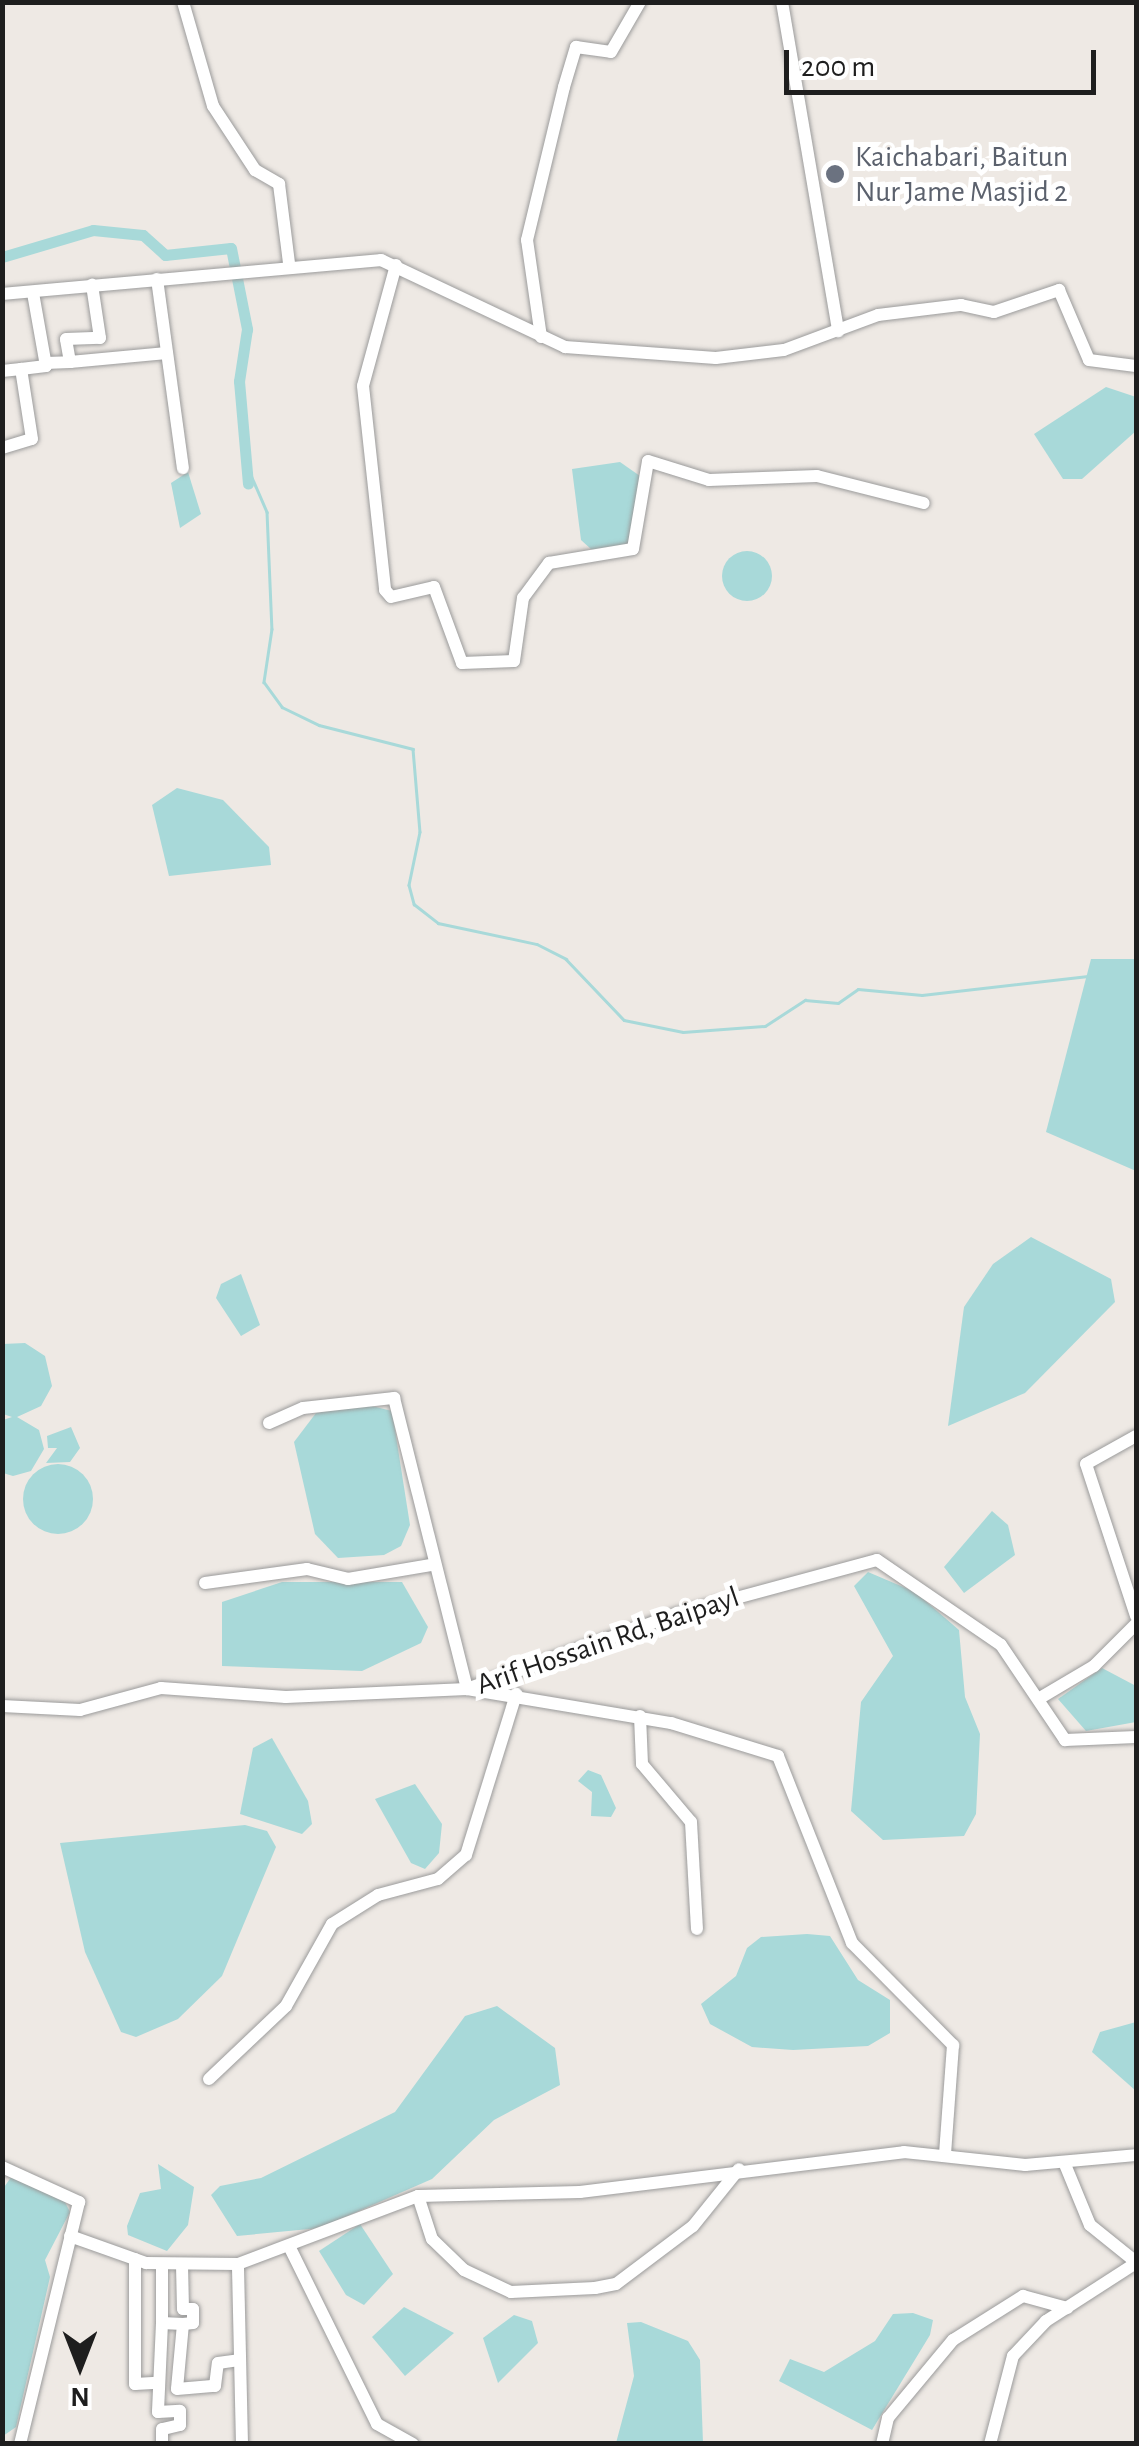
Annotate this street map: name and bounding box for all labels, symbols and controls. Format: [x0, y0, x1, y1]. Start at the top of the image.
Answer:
scale bar [789, 30, 1102, 92]
text: 200 m [801, 52, 875, 82]
place label: Kaichabari, Baitun Nur Jame Masjid 2 [855, 139, 1068, 210]
marker: Kaichabari, Baitun Nur Jame Masjid 2 [824, 163, 846, 185]
street label: Arif Hossain Rd, Baipayl [472, 1579, 744, 1703]
north arrow [30, 2316, 130, 2416]
text: N [70, 2382, 90, 2410]

